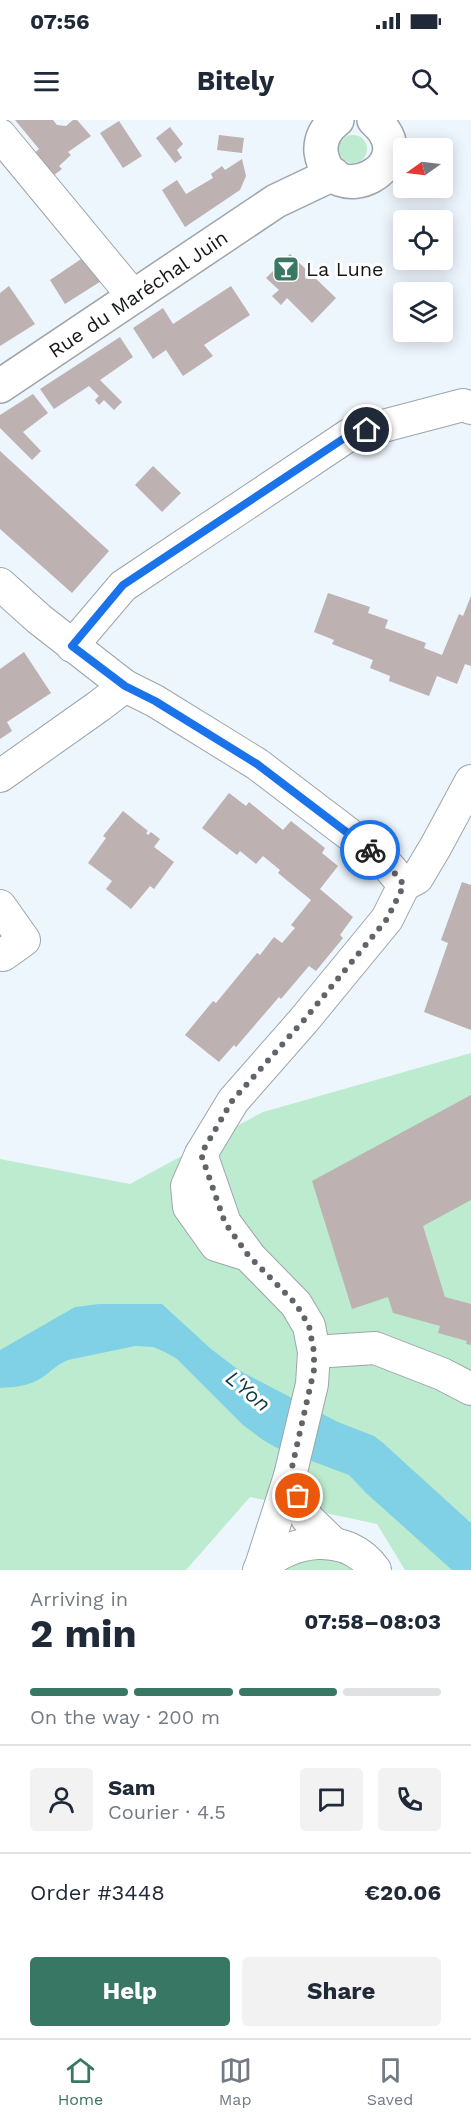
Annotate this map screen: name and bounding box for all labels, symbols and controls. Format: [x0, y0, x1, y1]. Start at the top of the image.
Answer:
text: 07:56 [30, 9, 90, 34]
icon: menu [30, 65, 63, 98]
text: Bitely [197, 65, 274, 97]
icon: search [408, 65, 441, 98]
north arrow [393, 138, 453, 198]
map controls [393, 138, 453, 342]
button: locate [393, 210, 453, 270]
street label: Rue du Maréchal Juin [44, 225, 232, 363]
bar icon: La Lune [271, 254, 301, 284]
place label: La Lune [306, 257, 384, 281]
button: layers [393, 282, 453, 342]
pin [341, 404, 392, 455]
icon: home [350, 413, 383, 446]
courier [340, 820, 400, 880]
icon: bike [354, 834, 387, 867]
water label: L'Yon [221, 1365, 276, 1416]
pin [272, 1470, 323, 1521]
icon: bag [281, 1479, 314, 1512]
text: Arriving in [30, 1587, 128, 1611]
text: 07:58–08:03 [304, 1609, 441, 1634]
text: 2 min [30, 1611, 137, 1656]
text: On the way · 200 m [30, 1705, 220, 1729]
button: person [30, 1768, 93, 1831]
button: chat [300, 1768, 363, 1831]
button: phone [378, 1768, 441, 1831]
text: Sam [108, 1775, 156, 1800]
text: Courier · 4.5 [108, 1800, 226, 1824]
text: Order #3448 [30, 1880, 165, 1905]
text: €20.06 [365, 1880, 441, 1905]
button: Help [30, 1957, 230, 2026]
button: Share [242, 1957, 441, 2026]
tab: Home [58, 2054, 103, 2109]
tab: Map [219, 2054, 252, 2109]
tab: Saved [367, 2054, 413, 2109]

